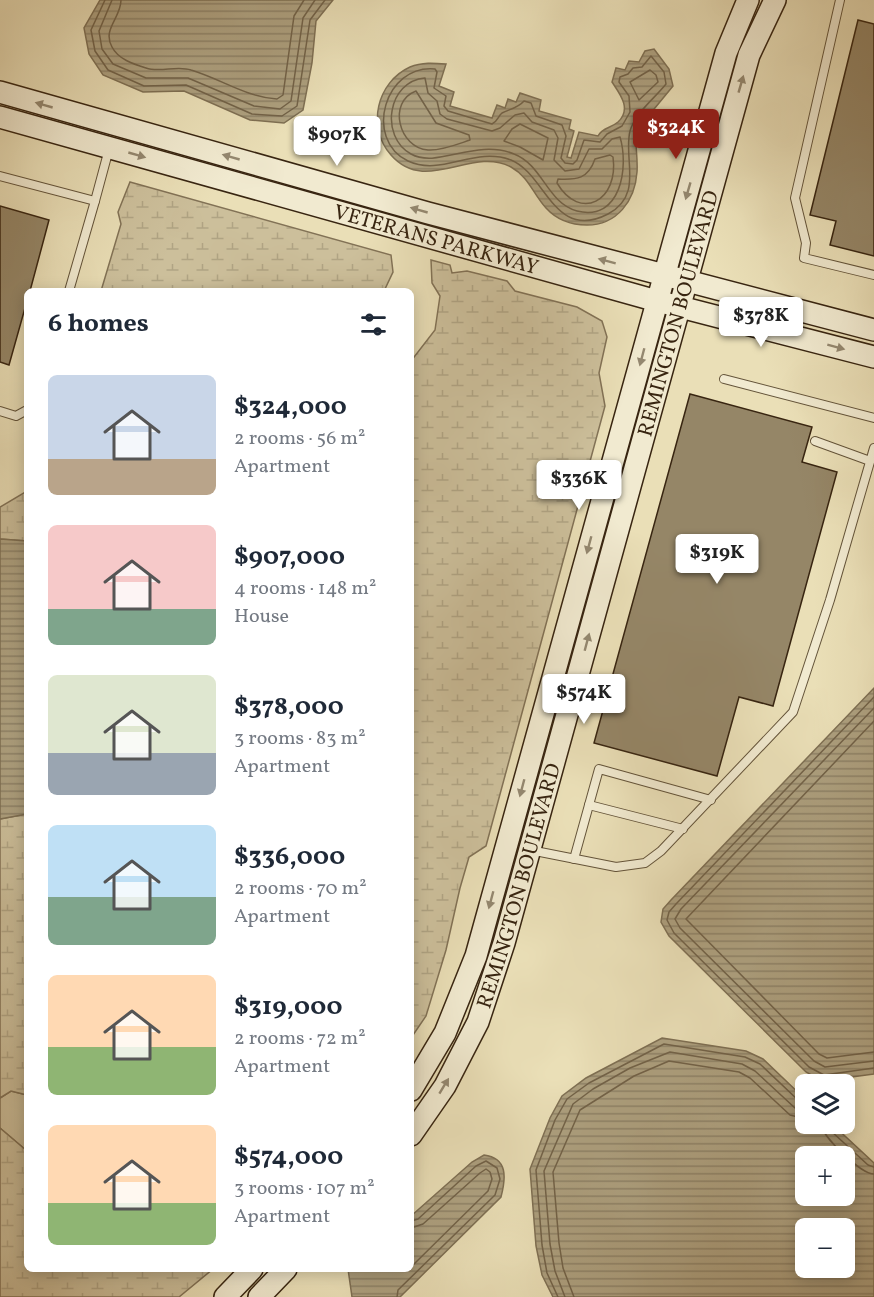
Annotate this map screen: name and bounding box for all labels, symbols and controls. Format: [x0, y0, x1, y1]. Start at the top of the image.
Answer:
one-way arrow [737, 75, 746, 93]
one-way arrow [35, 100, 53, 109]
pin: $324K [634, 109, 718, 160]
text: $324K [647, 114, 705, 142]
pin: $907K [295, 116, 379, 167]
text: $907K [308, 121, 366, 149]
one-way arrow [128, 151, 146, 160]
one-way arrow [222, 152, 241, 162]
one-way arrow [682, 182, 692, 200]
street label: REMINGTON BOULEVARD [631, 187, 727, 440]
street label: VETERANS PARKWAY [330, 198, 542, 283]
one-way arrow [410, 205, 428, 214]
one-way arrow [598, 256, 616, 265]
pin: $378K [719, 297, 803, 348]
text: $378K [733, 302, 789, 330]
text: 6 homes [48, 306, 149, 342]
icon: filters [357, 308, 390, 341]
one-way arrow [827, 343, 845, 352]
one-way arrow [636, 348, 646, 366]
text: $324,000 [234, 389, 347, 425]
icon: home [96, 399, 168, 471]
text: 2 rooms · 56 m² [234, 425, 365, 453]
text: Apartment [234, 453, 330, 481]
pin: $336K [537, 460, 621, 511]
text: $336K [551, 465, 607, 493]
pin: $319K [675, 534, 759, 585]
one-way arrow [584, 536, 594, 554]
text: $907,000 [234, 539, 345, 575]
text: $319K [690, 539, 744, 567]
icon: home [96, 549, 168, 621]
text: 4 rooms · 148 m² [234, 575, 376, 603]
text: House [234, 603, 289, 631]
one-way arrow [583, 633, 592, 651]
pin: $574K [542, 674, 626, 725]
text: $574K [556, 679, 612, 707]
text: $378,000 [234, 689, 344, 725]
icon: home [96, 699, 168, 771]
text: 3 rooms · 83 m² [234, 725, 366, 753]
text: Apartment [234, 753, 330, 781]
street label: REMINGTON BOULEVARD [470, 760, 569, 1012]
one-way arrow [517, 779, 526, 797]
text: $336,000 [234, 839, 345, 875]
icon: home [96, 849, 168, 921]
text: 2 rooms · 70 m² [234, 875, 367, 903]
one-way arrow [486, 891, 495, 909]
text: Apartment [234, 903, 330, 931]
text: $319,000 [234, 989, 343, 1025]
icon: home [96, 999, 168, 1071]
text: 2 rooms · 72 m² [234, 1025, 366, 1053]
text: Apartment [234, 1053, 330, 1081]
map controls [795, 1074, 855, 1278]
button: layers [795, 1074, 855, 1134]
one-way arrow [438, 1078, 449, 1094]
text: $574,000 [234, 1139, 343, 1175]
button: + [795, 1146, 855, 1206]
icon: home [96, 1149, 168, 1221]
text: 3 rooms · 107 m² [234, 1175, 375, 1203]
text: Apartment [234, 1203, 330, 1231]
button: − [795, 1218, 855, 1278]

